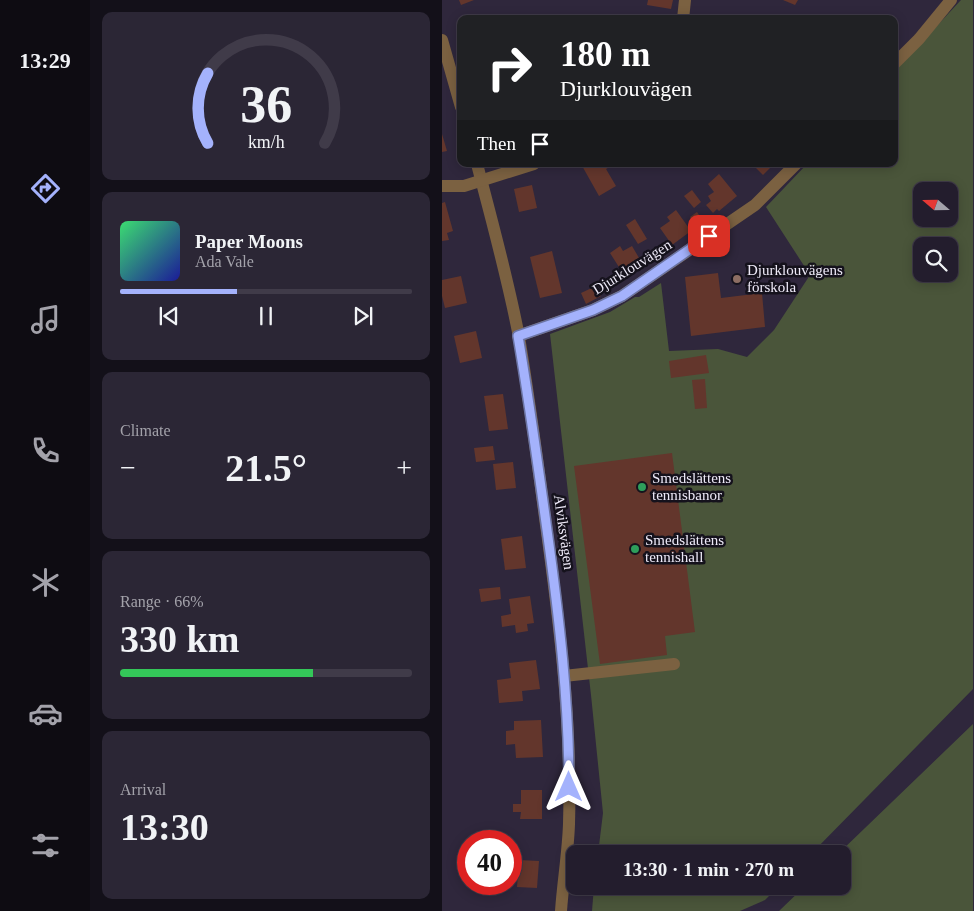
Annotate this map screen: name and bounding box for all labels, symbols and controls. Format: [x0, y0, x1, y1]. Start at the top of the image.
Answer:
icon: right [477, 35, 542, 100]
text: 180 m [560, 35, 650, 74]
text: 13:29 [19, 48, 71, 73]
text: 36 [240, 76, 292, 133]
text: Djurklouvägen [560, 76, 692, 101]
icon: arrive [526, 130, 554, 158]
text: km/h [248, 132, 284, 152]
text: Then [477, 133, 516, 154]
icon: directions [28, 171, 63, 206]
north arrow [913, 182, 958, 228]
map controls [913, 182, 958, 282]
pin [688, 215, 730, 257]
icon: arrive [695, 222, 723, 250]
text: Paper Moons [195, 231, 303, 252]
street label: Djurklouvägen [590, 236, 675, 298]
button: search [913, 237, 958, 282]
text: Ada Vale [195, 253, 254, 270]
place label: Djurklouvägens förskola [747, 262, 843, 295]
marker: Djurklouvägens förskola [731, 273, 743, 285]
icon: music [28, 302, 63, 337]
icon: previous [155, 302, 183, 330]
icon: pause [252, 302, 280, 330]
icon: next [349, 302, 377, 330]
text: Climate [120, 422, 171, 439]
icon: phone [28, 433, 63, 468]
text: 21.5° [225, 447, 307, 489]
text: − [120, 452, 136, 483]
text: + [396, 452, 412, 483]
place label: Smedslättens tennisbanor [652, 470, 731, 503]
marker: Smedslättens tennisbanor [636, 481, 648, 493]
street label: Alviksvägen [551, 493, 577, 571]
place label: Smedslättens tennishall [645, 532, 724, 565]
marker: Smedslättens tennishall [629, 543, 641, 555]
icon: climate [28, 565, 63, 600]
text: Range · 66% [120, 593, 204, 610]
text: 330 km [120, 618, 239, 660]
icon: car [28, 696, 63, 731]
position arrow [542, 760, 594, 812]
text: Arrival [120, 781, 166, 798]
text: 13:30 [120, 806, 209, 848]
icon: filters [28, 828, 63, 863]
speed limit sign: 40 [457, 830, 522, 895]
text: 13:30 · 1 min · 270 m [623, 859, 794, 880]

